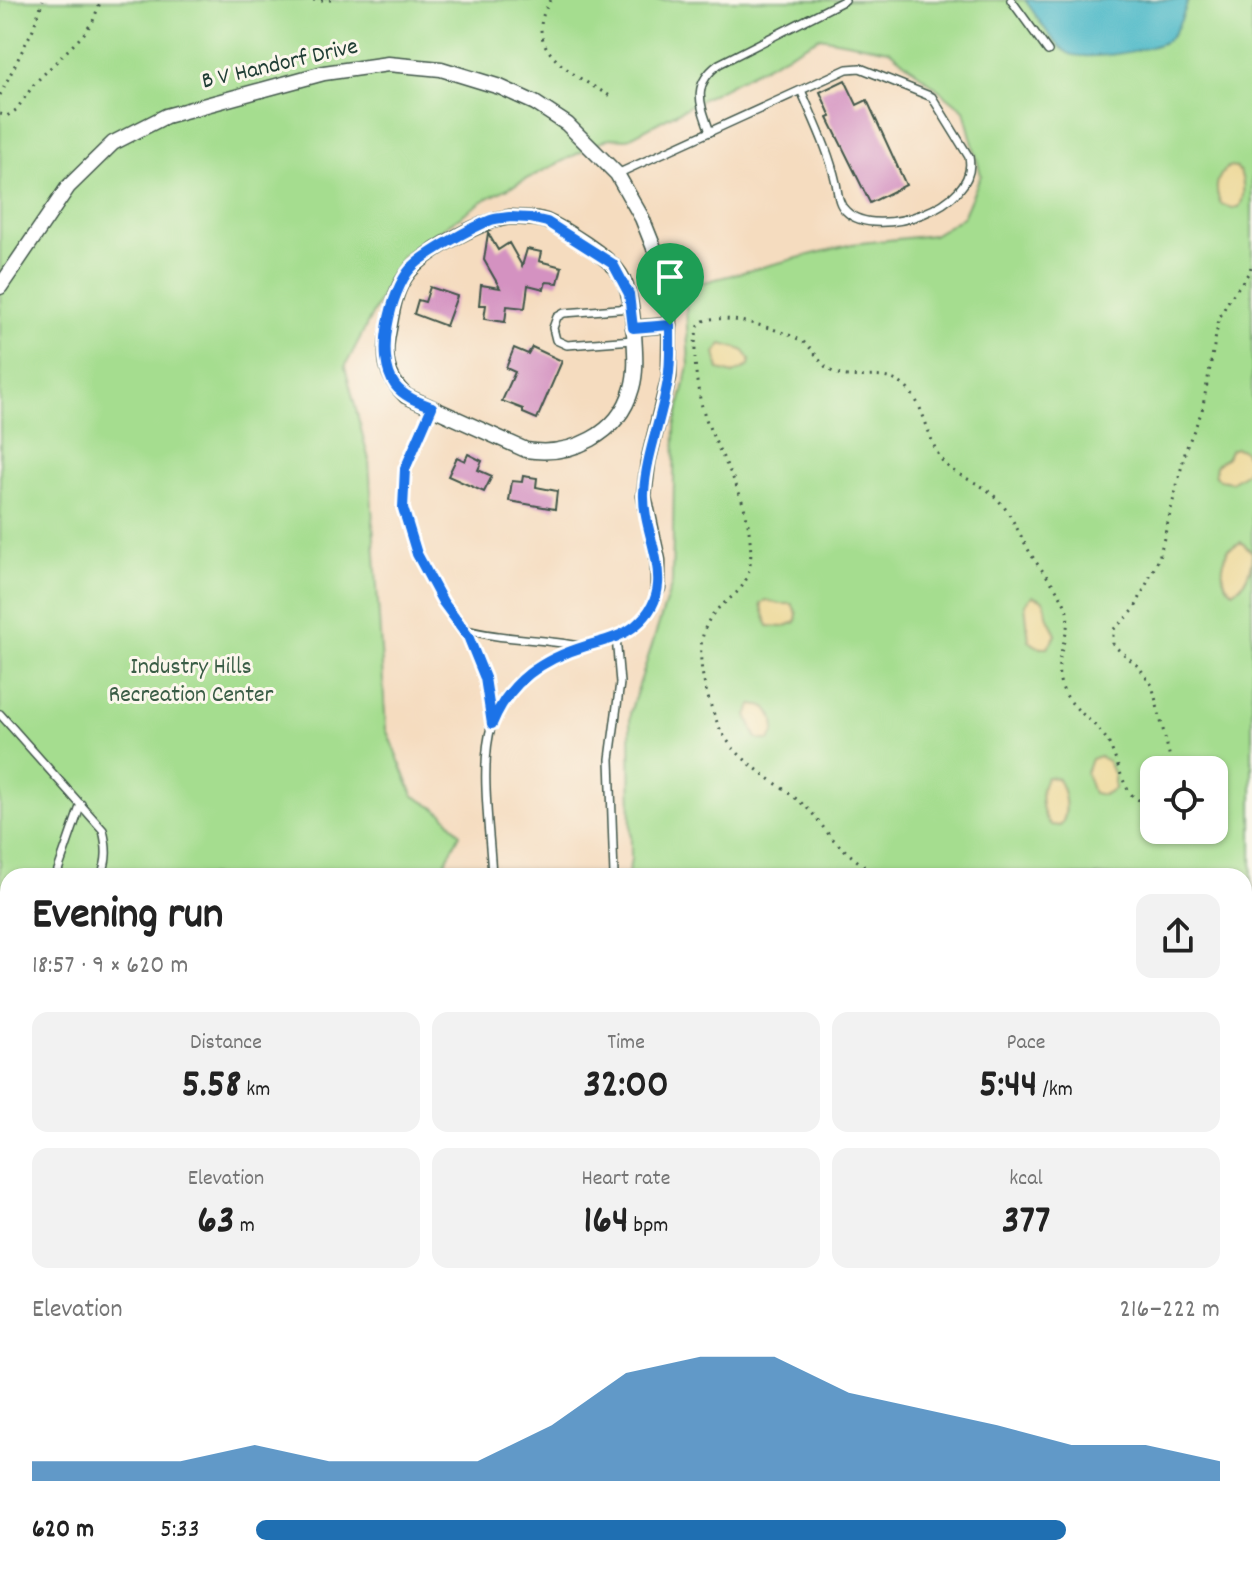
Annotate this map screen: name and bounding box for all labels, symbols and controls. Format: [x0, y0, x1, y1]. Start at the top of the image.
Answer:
street label: B V Handorf Drive [198, 30, 362, 100]
pin [636, 243, 704, 325]
icon: arrive [648, 255, 692, 299]
park label: Industry Hills Recreation Center [109, 651, 274, 713]
map controls [1140, 756, 1228, 844]
button: locate [1140, 756, 1228, 844]
text: Evening run [32, 886, 223, 949]
button: share [1136, 894, 1220, 978]
text: 18:57 · 9 × 620 m [32, 948, 188, 985]
text: Distance [190, 1028, 262, 1059]
text: Time [607, 1028, 645, 1059]
text: Pace [1007, 1028, 1045, 1059]
text: 5.58 [182, 1059, 241, 1116]
text: 32:00 [583, 1059, 669, 1116]
text: 5:44 [979, 1059, 1037, 1116]
text: km [241, 1075, 270, 1106]
text: /km [1037, 1075, 1073, 1106]
text: Elevation [188, 1164, 264, 1195]
text: Heart rate [582, 1164, 670, 1195]
text: kcal [1009, 1164, 1043, 1195]
text: 63 [197, 1195, 235, 1252]
text: 164 [584, 1195, 629, 1252]
text: 377 [1002, 1195, 1050, 1252]
text: m [235, 1211, 255, 1242]
text: bpm [629, 1211, 668, 1242]
text: Elevation [32, 1292, 122, 1329]
text: 216–222 m [1119, 1292, 1220, 1329]
text: 620 m [32, 1512, 94, 1549]
text: 5:33 [160, 1512, 199, 1549]

